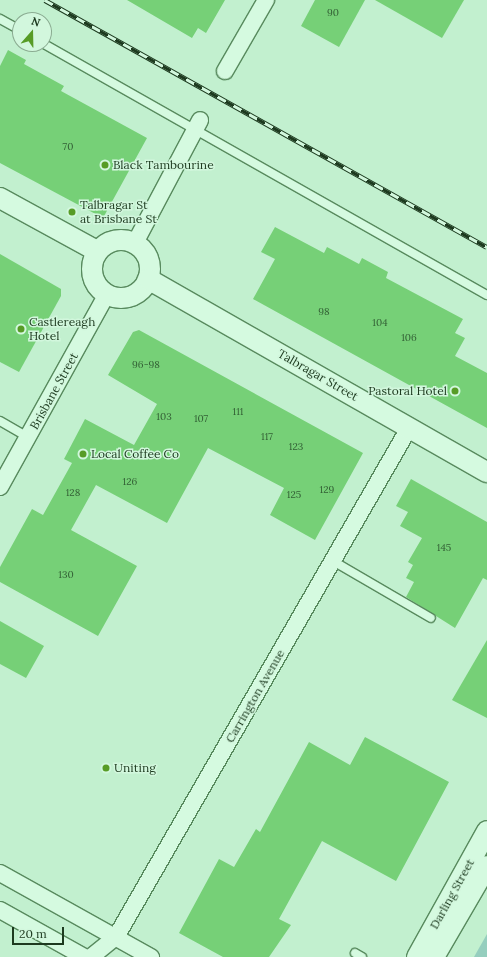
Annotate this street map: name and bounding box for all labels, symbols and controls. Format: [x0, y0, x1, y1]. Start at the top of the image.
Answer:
house number: 90 [327, 7, 339, 19]
north arrow [12, 12, 52, 52]
text: N [29, 14, 42, 30]
house number: 70 [63, 141, 73, 153]
place label: Black Tambourine [113, 158, 214, 172]
marker: Black Tambourine [100, 160, 110, 170]
place label: Talbragar St at Brisbane St [80, 198, 157, 226]
marker: Talbragar St at Brisbane St [67, 207, 77, 217]
house number: 98 [318, 306, 330, 318]
place label: Castlereagh Hotel [29, 315, 95, 343]
house number: 104 [372, 317, 388, 329]
marker: Castlereagh Hotel [16, 324, 26, 334]
house number: 106 [401, 332, 417, 344]
street label: Talbragar Street [275, 346, 361, 404]
street label: Brisbane Street [27, 350, 81, 432]
house number: 96-98 [132, 359, 160, 371]
place label: Pastoral Hotel [368, 384, 447, 398]
marker: Pastoral Hotel [450, 386, 460, 396]
house number: 111 [233, 406, 243, 418]
house number: 103 [156, 411, 172, 423]
house number: 107 [194, 413, 208, 425]
house number: 117 [261, 431, 273, 443]
house number: 123 [289, 441, 303, 453]
place label: Local Coffee Co [91, 447, 179, 461]
marker: Local Coffee Co [78, 449, 88, 459]
house number: 126 [123, 476, 137, 488]
house number: 129 [320, 484, 334, 496]
house number: 128 [66, 487, 80, 499]
house number: 125 [287, 489, 301, 501]
house number: 145 [437, 542, 451, 554]
house number: 130 [58, 569, 74, 581]
street label: Carrington Avenue [222, 647, 288, 745]
place label: Uniting [114, 761, 156, 775]
marker: Uniting [101, 763, 111, 773]
street label: Darling Street [427, 856, 477, 932]
scale bar [14, 919, 66, 945]
text: 20 m [19, 926, 47, 941]

